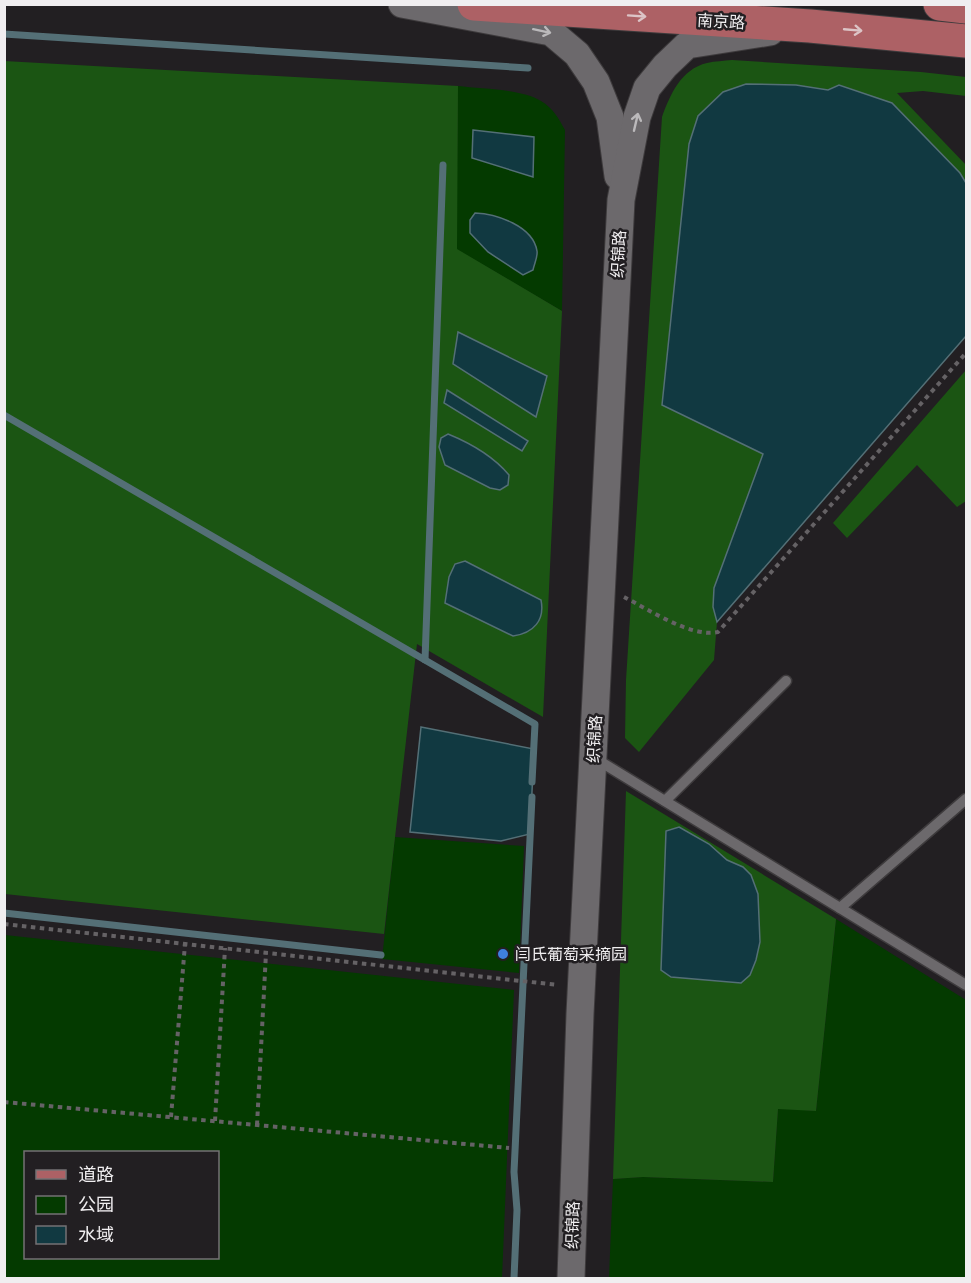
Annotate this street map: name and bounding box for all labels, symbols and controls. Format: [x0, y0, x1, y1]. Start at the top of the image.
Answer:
street label: 南京路 [696, 9, 746, 33]
one-way arrow [627, 11, 647, 22]
one-way arrow [843, 25, 863, 36]
one-way arrow [532, 26, 551, 37]
one-way arrow [631, 113, 643, 132]
street label: 织锦路 [606, 229, 630, 279]
street label: 织锦路 [582, 714, 606, 764]
place label: 闫氏葡萄采摘园 [515, 943, 627, 965]
marker: 闫氏葡萄采摘园 [496, 947, 510, 961]
legend [24, 1151, 219, 1259]
text: 道路 [78, 1162, 114, 1186]
text: 公园 [78, 1192, 114, 1216]
street label: 织锦路 [560, 1201, 584, 1249]
text: 水域 [78, 1222, 114, 1246]

